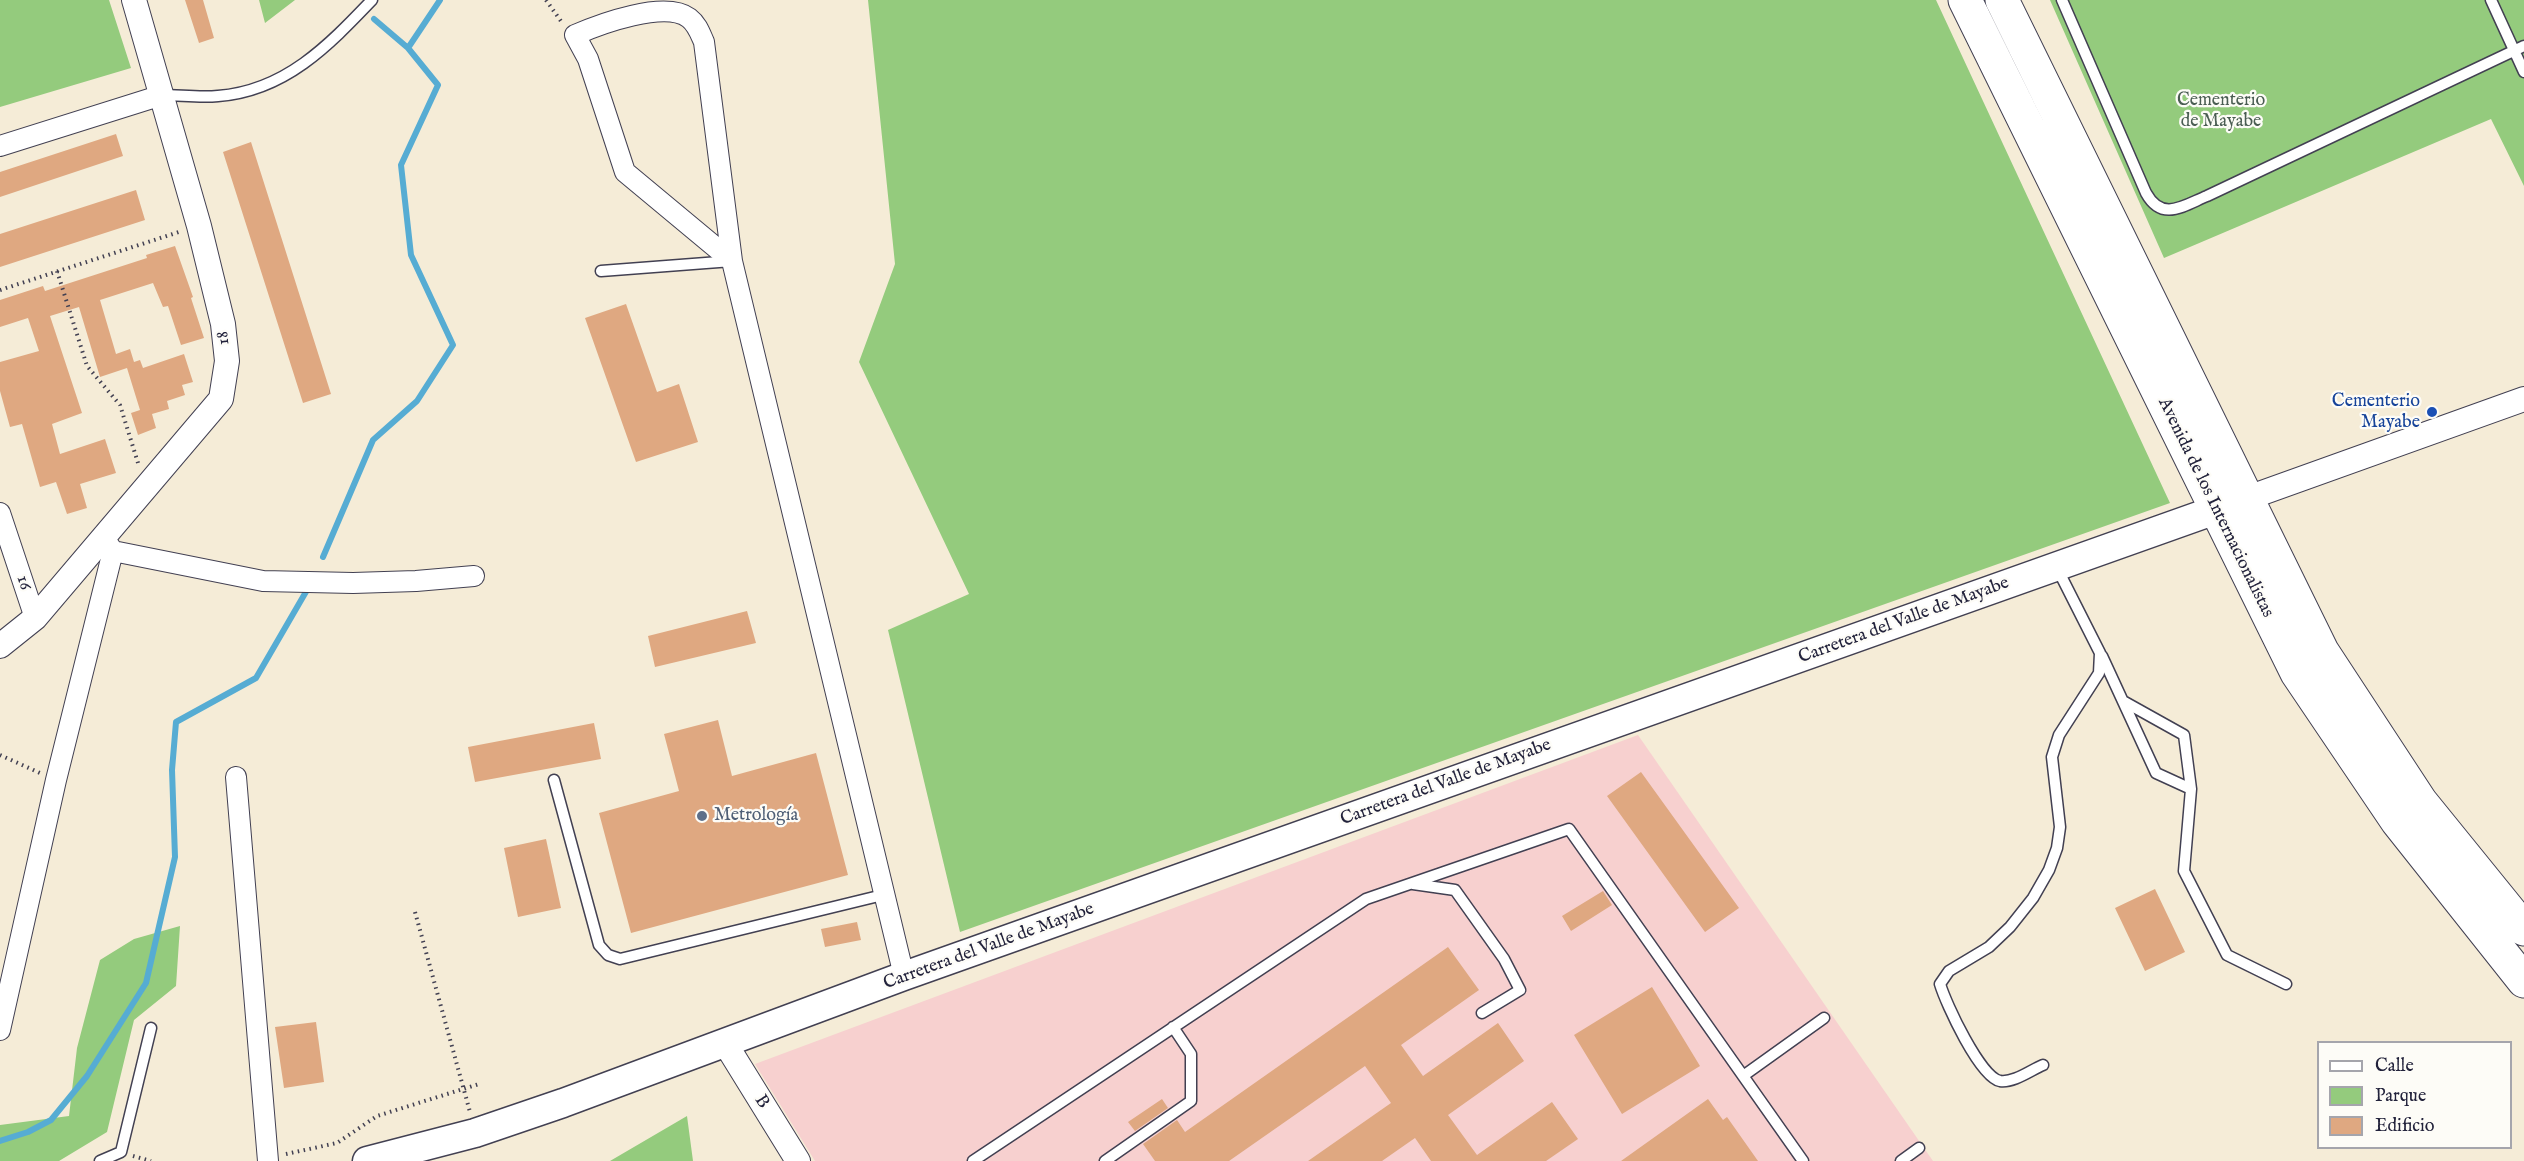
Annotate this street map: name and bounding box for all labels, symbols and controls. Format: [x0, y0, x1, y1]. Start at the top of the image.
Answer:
park label: Cementerio de Mayabe [2177, 90, 2265, 132]
street label: 18 [213, 330, 235, 346]
place label: Cementerio Mayabe [2332, 391, 2420, 434]
street label: Avenida de los Internacionalistas [2152, 395, 2278, 621]
marker: Cementerio Mayabe [2425, 405, 2439, 419]
street label: 16 [11, 573, 35, 593]
street label: Carretera del Valle de Mayabe [1796, 573, 2012, 669]
street label: Carretera del Valle de Mayabe [1338, 735, 1554, 831]
place label: Metrología [714, 805, 798, 827]
marker: Metrología [695, 809, 709, 823]
street label: Carretera del Valle de Mayabe [881, 899, 1097, 995]
legend [2317, 1041, 2512, 1149]
text: Calle [2375, 1055, 2414, 1078]
text: Parque [2375, 1085, 2426, 1108]
street label: B [749, 1091, 773, 1113]
text: Edificio [2375, 1115, 2435, 1138]

